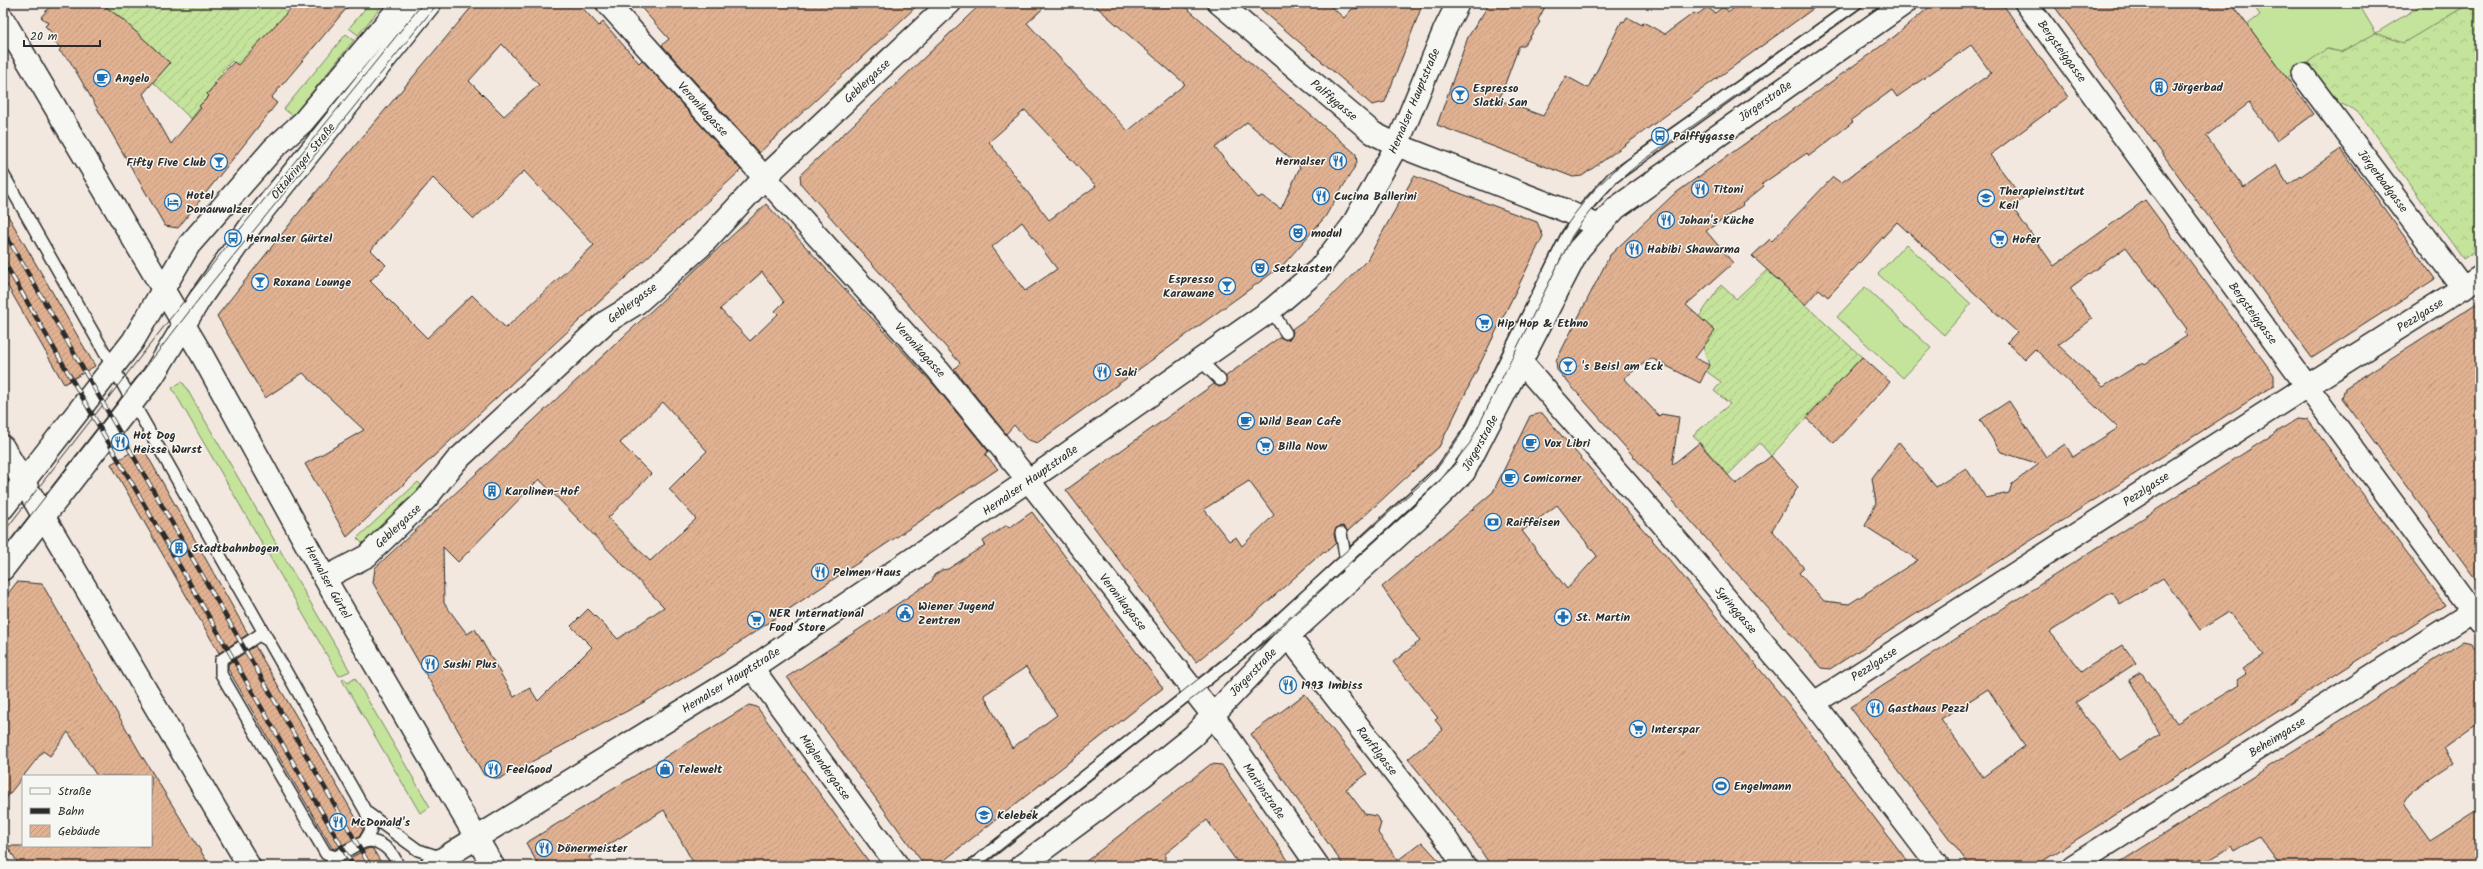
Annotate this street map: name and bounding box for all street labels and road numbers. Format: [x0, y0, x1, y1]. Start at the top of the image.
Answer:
street label: Bergsteiggasse [2032, 16, 2091, 87]
street label: Hernalser Hauptstraße [1384, 45, 1446, 157]
street label: Geblergasse [840, 54, 896, 108]
street label: Palffygasse [1306, 75, 1362, 126]
street label: Jörgerstraße [1734, 76, 1797, 127]
street label: Veronikagasse [673, 77, 733, 142]
street label: Ottakringer Straße [266, 118, 341, 204]
street label: Jörgerbadgasse [2352, 146, 2413, 217]
street label: Geblergasse [603, 278, 662, 329]
street label: Bergsteiggasse [2223, 278, 2282, 349]
street label: Pezzlgasse [2393, 293, 2448, 337]
street label: Veronikagasse [890, 318, 950, 383]
street label: Jörgerstraße [1457, 411, 1504, 475]
street label: Hernalser Hauptstraße [978, 440, 1083, 521]
street label: Pezzlgasse [2119, 467, 2174, 512]
street label: Geblergasse [371, 499, 427, 553]
street label: Hernalser Gürtel [299, 542, 356, 623]
street label: Veronikagasse [1094, 569, 1152, 636]
street label: Syringgasse [1710, 582, 1762, 639]
street label: Hernalser Hauptstraße [678, 642, 785, 718]
street label: Pezzlgasse [1847, 642, 1902, 687]
street label: Jörgerstraße [1225, 643, 1282, 701]
street label: Beheimgasse [2245, 712, 2310, 763]
street label: Ranftlgasse [1351, 723, 1402, 781]
street label: Müglendergasse [794, 730, 856, 805]
street label: Martinstraße [1237, 759, 1290, 824]

